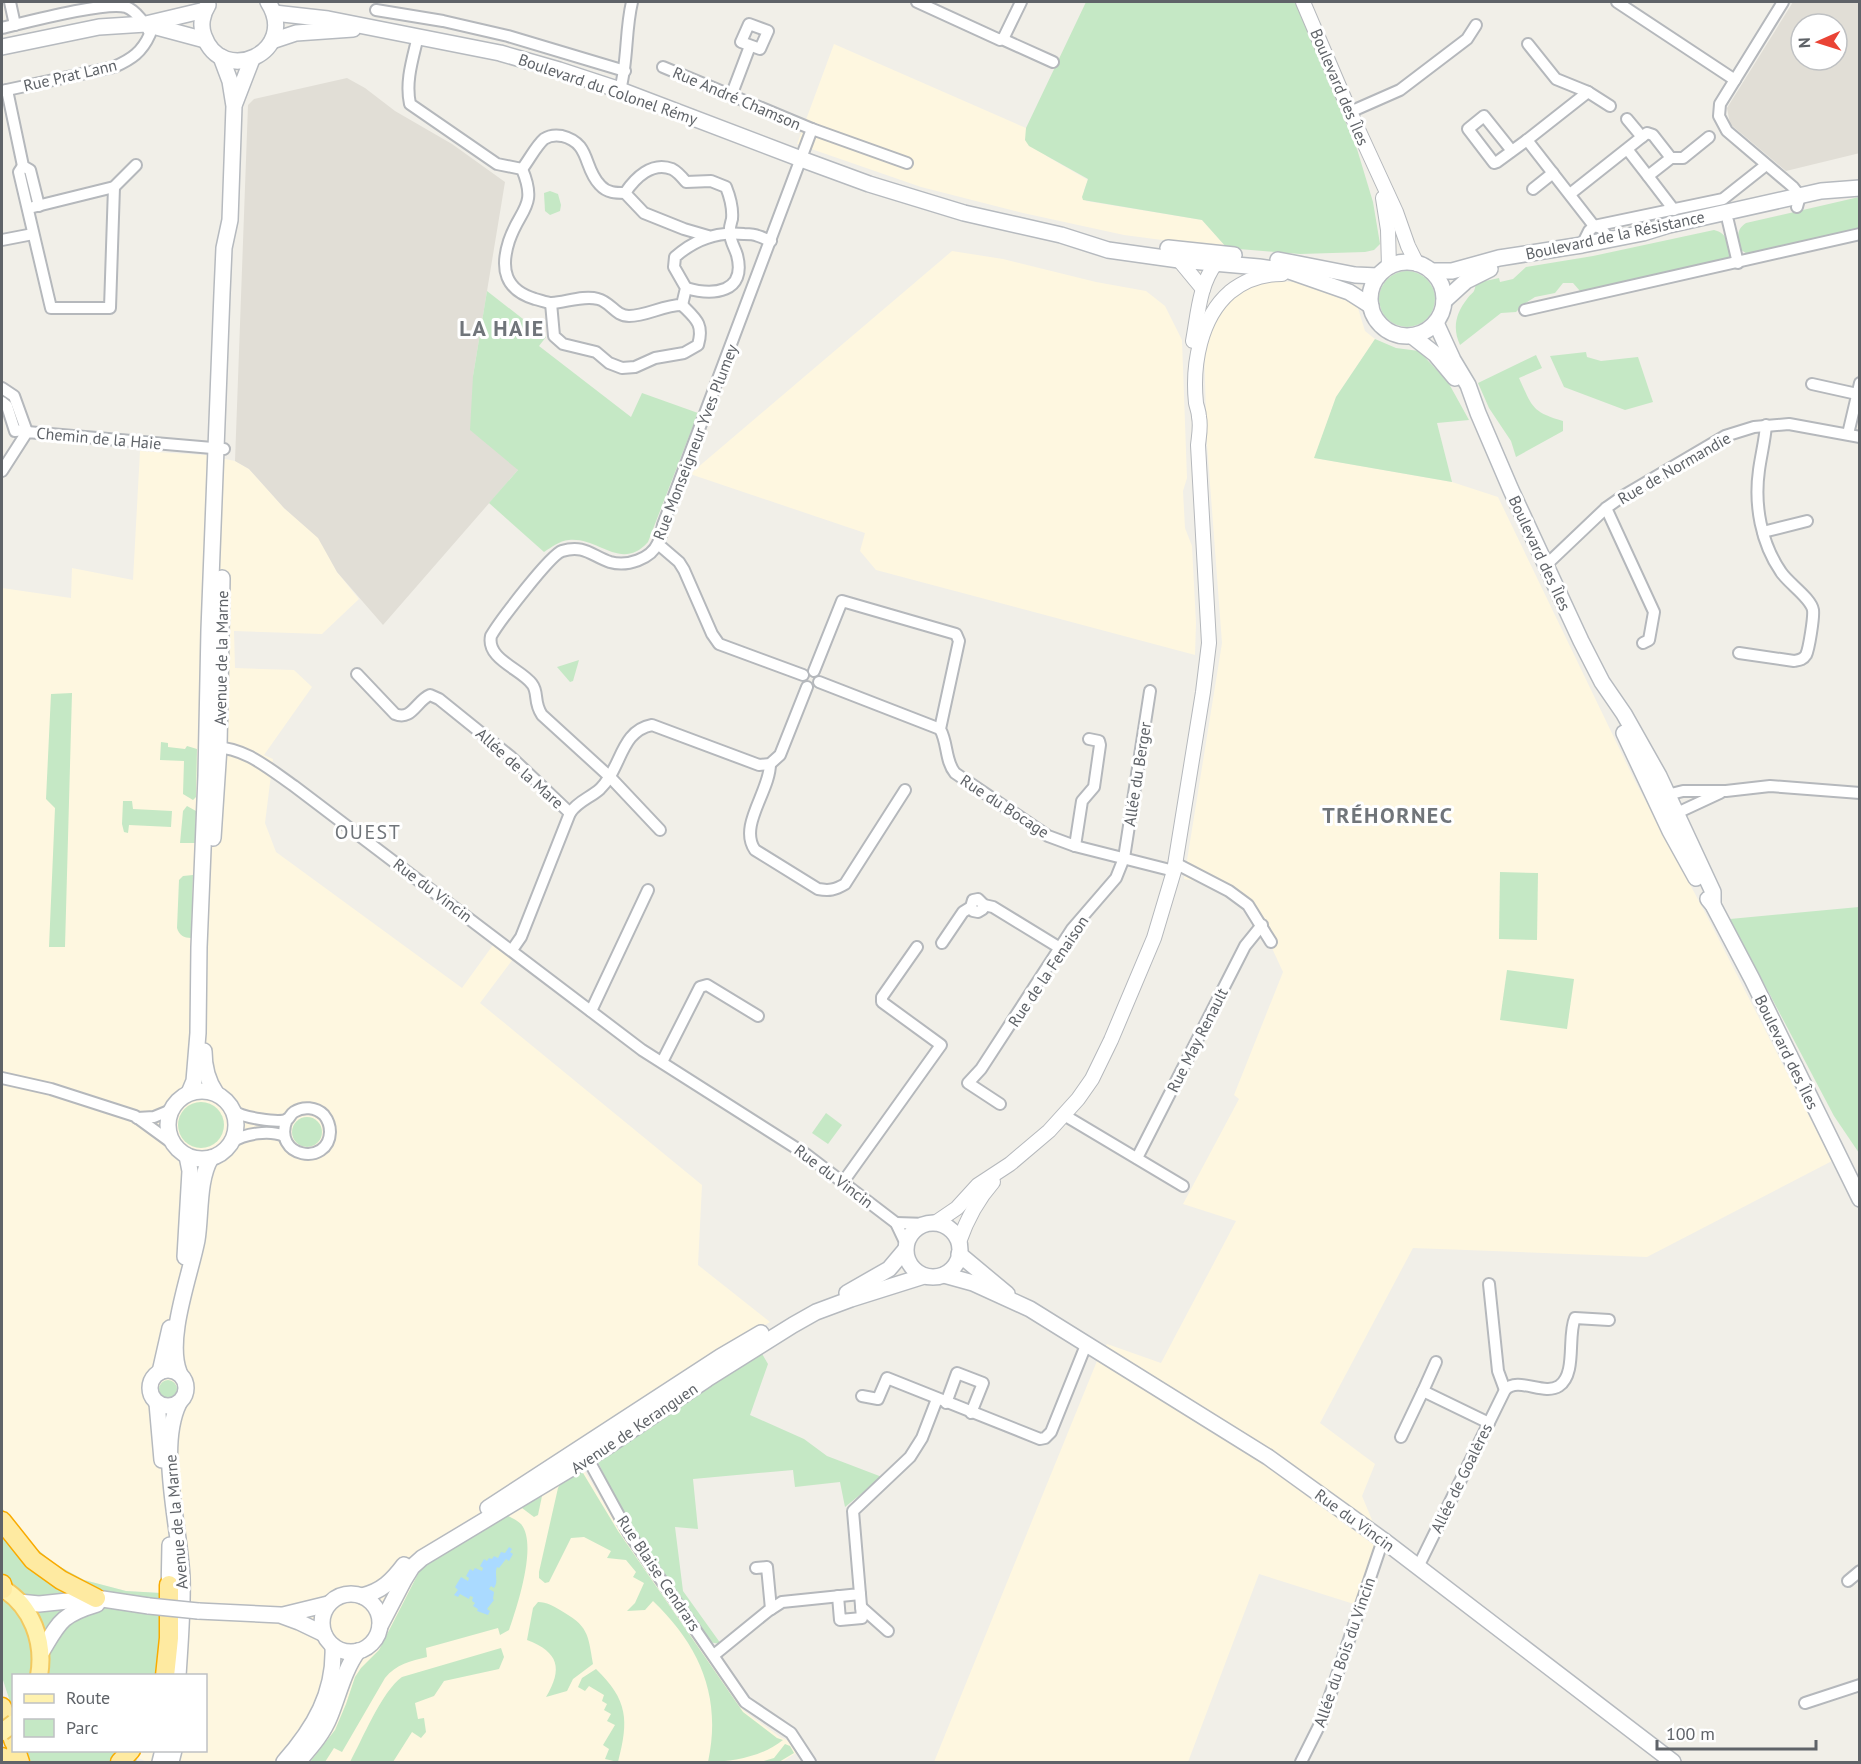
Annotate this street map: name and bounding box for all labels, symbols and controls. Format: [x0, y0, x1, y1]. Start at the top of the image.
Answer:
north arrow [1789, 12, 1849, 72]
street label: Boulevard des Îles [1306, 26, 1374, 149]
text: N [1794, 37, 1814, 49]
street label: Boulevard du Colonel Rémy [516, 49, 701, 129]
street label: Rue Prat Lann [21, 55, 119, 95]
street label: Rue André Chamson [670, 62, 804, 134]
street label: Boulevard de la Résistance [1524, 206, 1706, 264]
district label: LA HAIE [459, 314, 545, 342]
street label: Rue Monseigneur Yves Plumey [648, 341, 742, 543]
street label: Chemin de la Haie [36, 423, 162, 453]
street label: Rue de Normandie [1614, 428, 1734, 508]
street label: Boulevard des Îles [1505, 492, 1576, 614]
street label: Avenue de la Marne [210, 590, 232, 726]
street label: Allée du Berger [1119, 720, 1155, 828]
street label: Allée de la Mare [472, 723, 568, 813]
street label: Rue du Bocage [957, 770, 1053, 842]
district label: TRÉHORNEC [1322, 801, 1454, 829]
district label: OUEST [335, 819, 401, 845]
street label: Rue du Vincin [390, 854, 476, 926]
street label: Rue de la Fenaison [1003, 912, 1093, 1030]
street label: Rue May Renault [1162, 984, 1232, 1096]
street label: Boulevard des Îles [1751, 991, 1823, 1113]
street label: Rue du Vincin [791, 1140, 877, 1212]
street label: Avenue de Keranguen [567, 1378, 701, 1478]
street label: Allée de Goalères [1426, 1420, 1496, 1536]
street label: Avenue de la Marne [160, 1454, 192, 1590]
street label: Rue du Vincin [1311, 1484, 1399, 1556]
street label: Rue Blaise Cendrars [613, 1511, 705, 1635]
street label: Allée du Bois du Vincin [1309, 1574, 1379, 1730]
legend [12, 1674, 207, 1752]
text: Route [66, 1686, 110, 1709]
scale bar [1657, 1713, 1816, 1751]
text: Parc [66, 1716, 99, 1739]
text: 100 m [1666, 1722, 1715, 1745]

